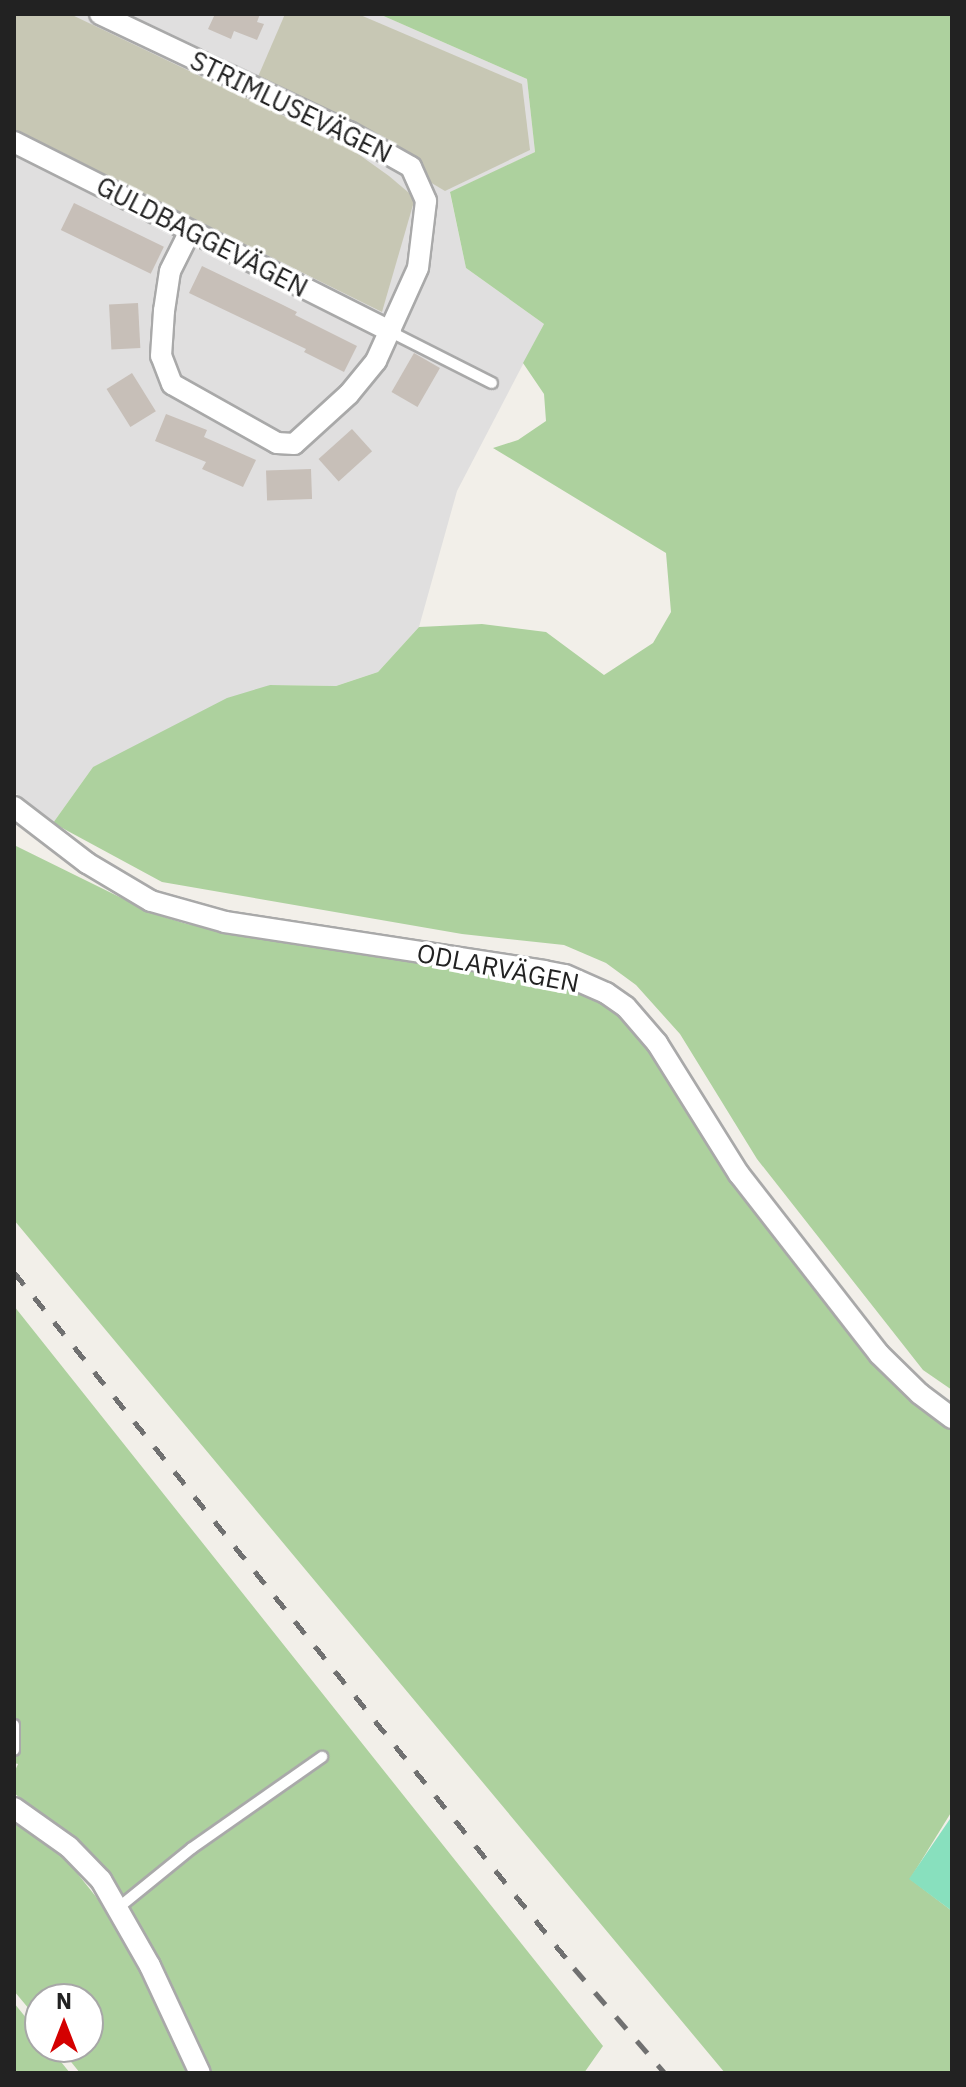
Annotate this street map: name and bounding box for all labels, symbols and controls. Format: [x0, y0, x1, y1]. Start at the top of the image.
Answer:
street label: STRIMLUSEVÄGEN [185, 45, 397, 169]
street label: GULDBAGGEVÄGEN [91, 170, 313, 304]
street label: ODLARVÄGEN [414, 937, 582, 999]
north arrow [24, 1983, 104, 2063]
text: N [56, 1986, 72, 2015]

